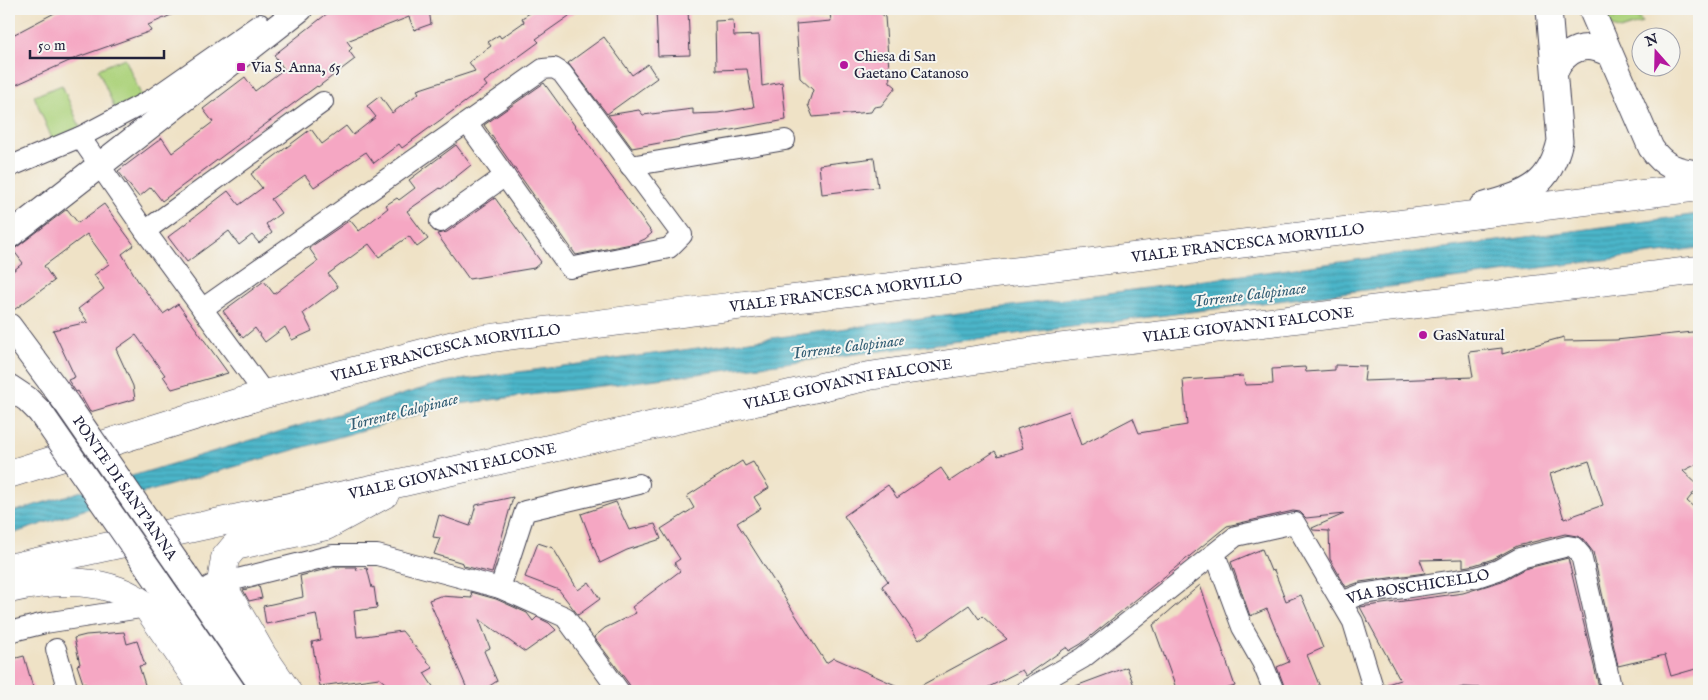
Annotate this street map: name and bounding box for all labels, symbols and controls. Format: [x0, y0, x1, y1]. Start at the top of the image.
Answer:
scale bar [30, 28, 164, 60]
north arrow [1630, 28, 1680, 78]
text: N [1642, 30, 1661, 52]
text: 50 m [38, 36, 66, 55]
place label: Chiesa di San Gaetano Catanoso [854, 47, 969, 83]
place label: Via S. Anna, 65 [250, 58, 341, 77]
marker: Chiesa di San Gaetano Catanoso [838, 59, 850, 71]
marker: Via S. Anna, 65 [235, 61, 247, 73]
street label: VIALE FRANCESCA MORVILLO [1129, 219, 1365, 267]
street label: VIALE FRANCESCA MORVILLO [727, 269, 964, 317]
water label: Torrente Calopinace [1191, 279, 1308, 313]
street label: VIALE GIOVANNI FALCONE [1141, 303, 1355, 348]
street label: VIALE FRANCESCA MORVILLO [328, 320, 562, 387]
place label: GasNatural [1433, 326, 1505, 345]
marker: GasNatural [1417, 329, 1429, 341]
water label: Torrente Calopinace [789, 331, 906, 365]
street label: VIALE GIOVANNI FALCONE [741, 355, 954, 415]
water label: Torrente Calopinace [344, 389, 461, 436]
street label: PONTE DI SANT'ANNA [68, 412, 182, 565]
street label: VIALE GIOVANNI FALCONE [346, 439, 558, 504]
street label: VIA BOSCHICELLO [1343, 564, 1492, 609]

